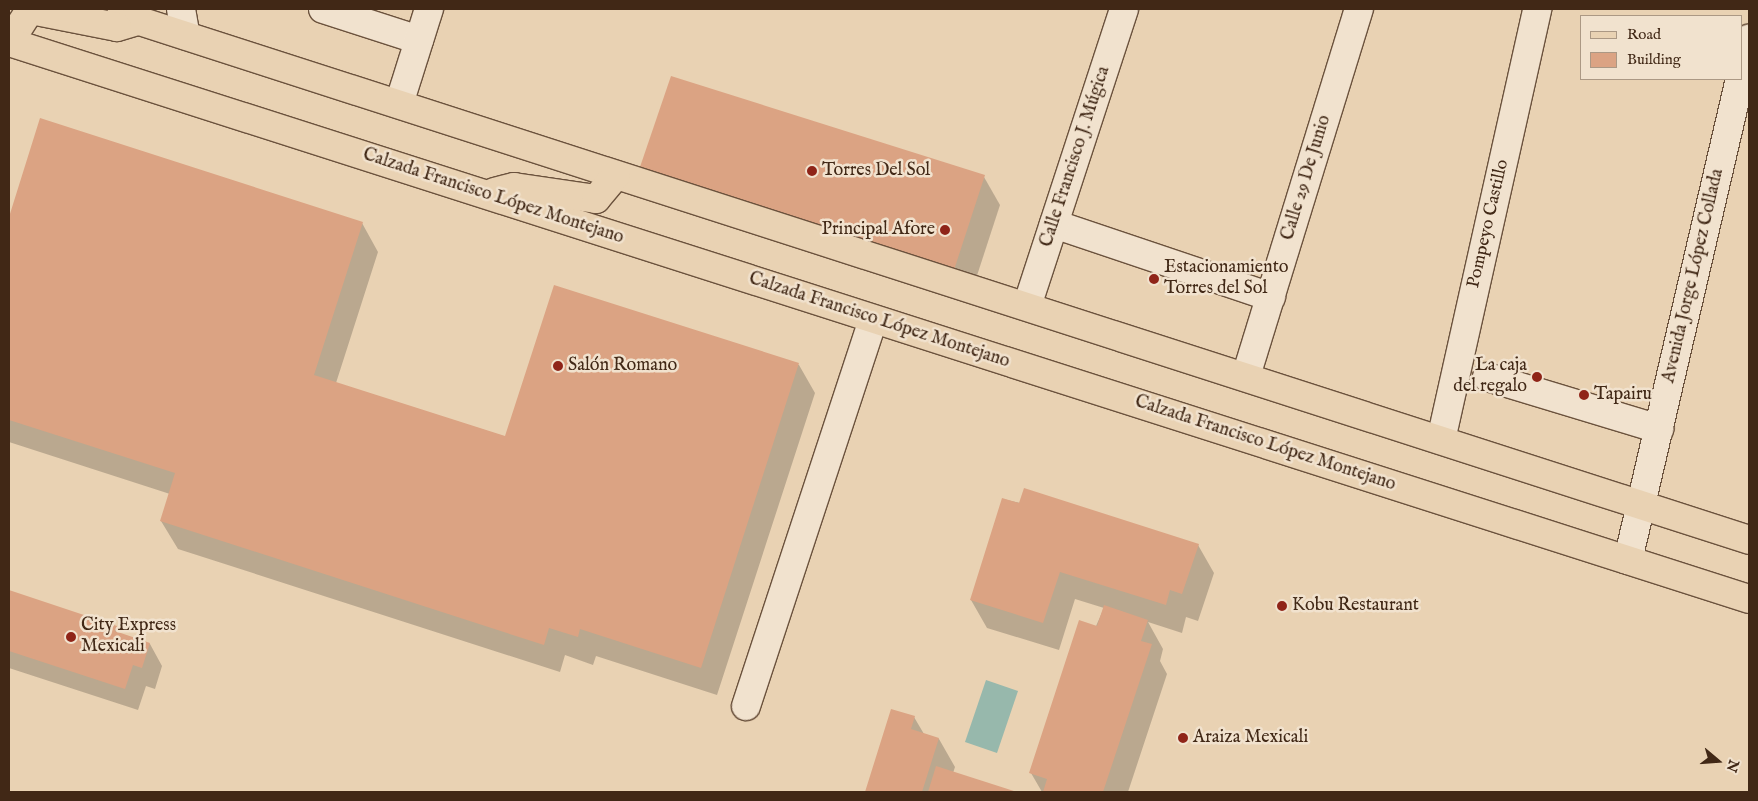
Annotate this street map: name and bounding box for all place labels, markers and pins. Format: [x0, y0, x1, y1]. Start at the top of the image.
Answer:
place label: Torres Del Sol [822, 160, 930, 182]
marker: Torres Del Sol [806, 165, 818, 177]
place label: Principal Afore [822, 219, 935, 241]
marker: Principal Afore [939, 224, 951, 236]
place label: Estacionamiento Torres del Sol [1164, 258, 1288, 300]
marker: Estacionamiento Torres del Sol [1148, 273, 1160, 285]
place label: Salón Romano [568, 355, 677, 377]
place label: La caja del regalo [1453, 356, 1527, 398]
marker: Salón Romano [552, 360, 564, 372]
marker: La caja del regalo [1531, 371, 1543, 383]
place label: Tapairu [1594, 384, 1652, 406]
marker: Tapairu [1578, 389, 1590, 401]
place label: Kobu Restaurant [1292, 595, 1419, 617]
marker: Kobu Restaurant [1276, 600, 1288, 612]
place label: City Express Mexicali [81, 616, 176, 659]
marker: City Express Mexicali [65, 631, 77, 643]
place label: Araiza Mexicali [1193, 727, 1308, 749]
marker: Araiza Mexicali [1177, 732, 1189, 744]

